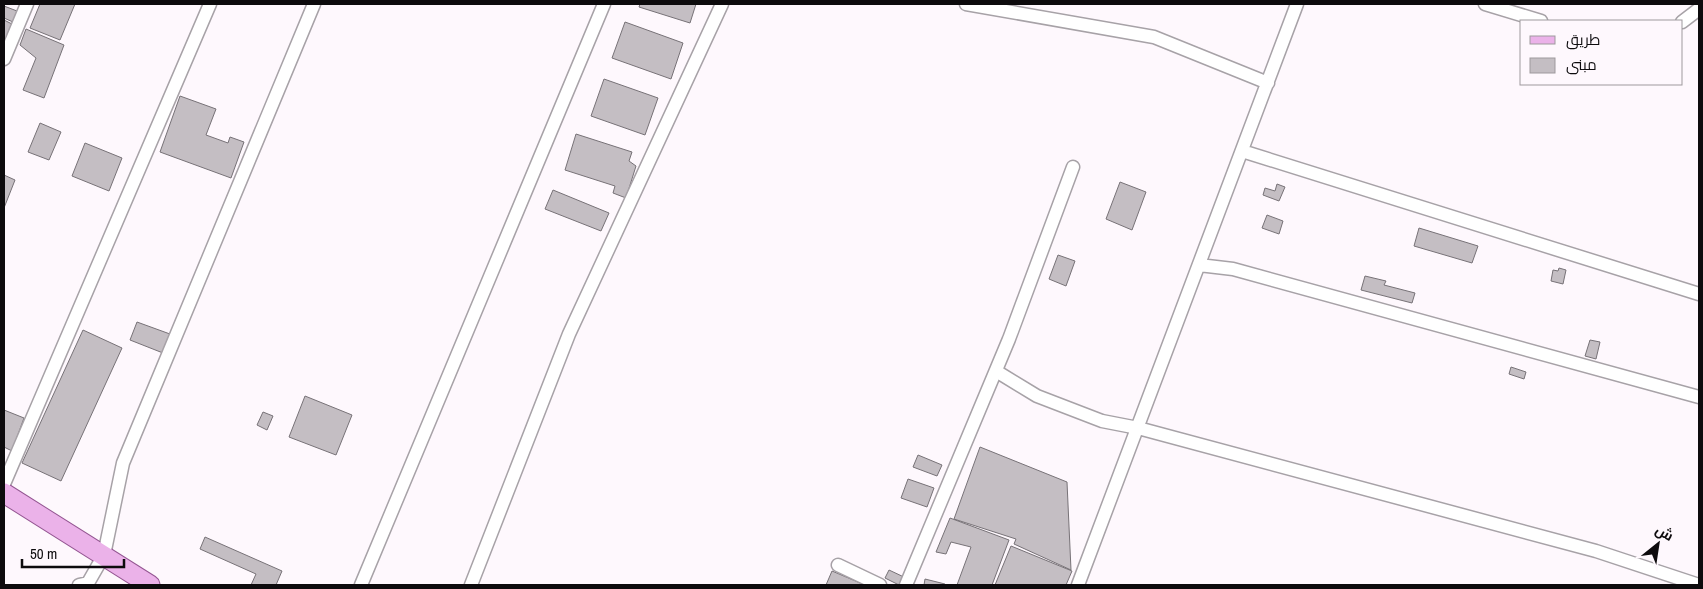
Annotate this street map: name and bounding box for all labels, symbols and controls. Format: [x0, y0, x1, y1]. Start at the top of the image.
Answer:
legend [1520, 20, 1683, 85]
text: طريق [1566, 29, 1600, 50]
text: مبنى [1566, 54, 1597, 75]
north arrow [1633, 519, 1683, 569]
text: ش [1652, 520, 1677, 545]
scale bar [22, 536, 125, 568]
text: 50 m [30, 543, 57, 564]

